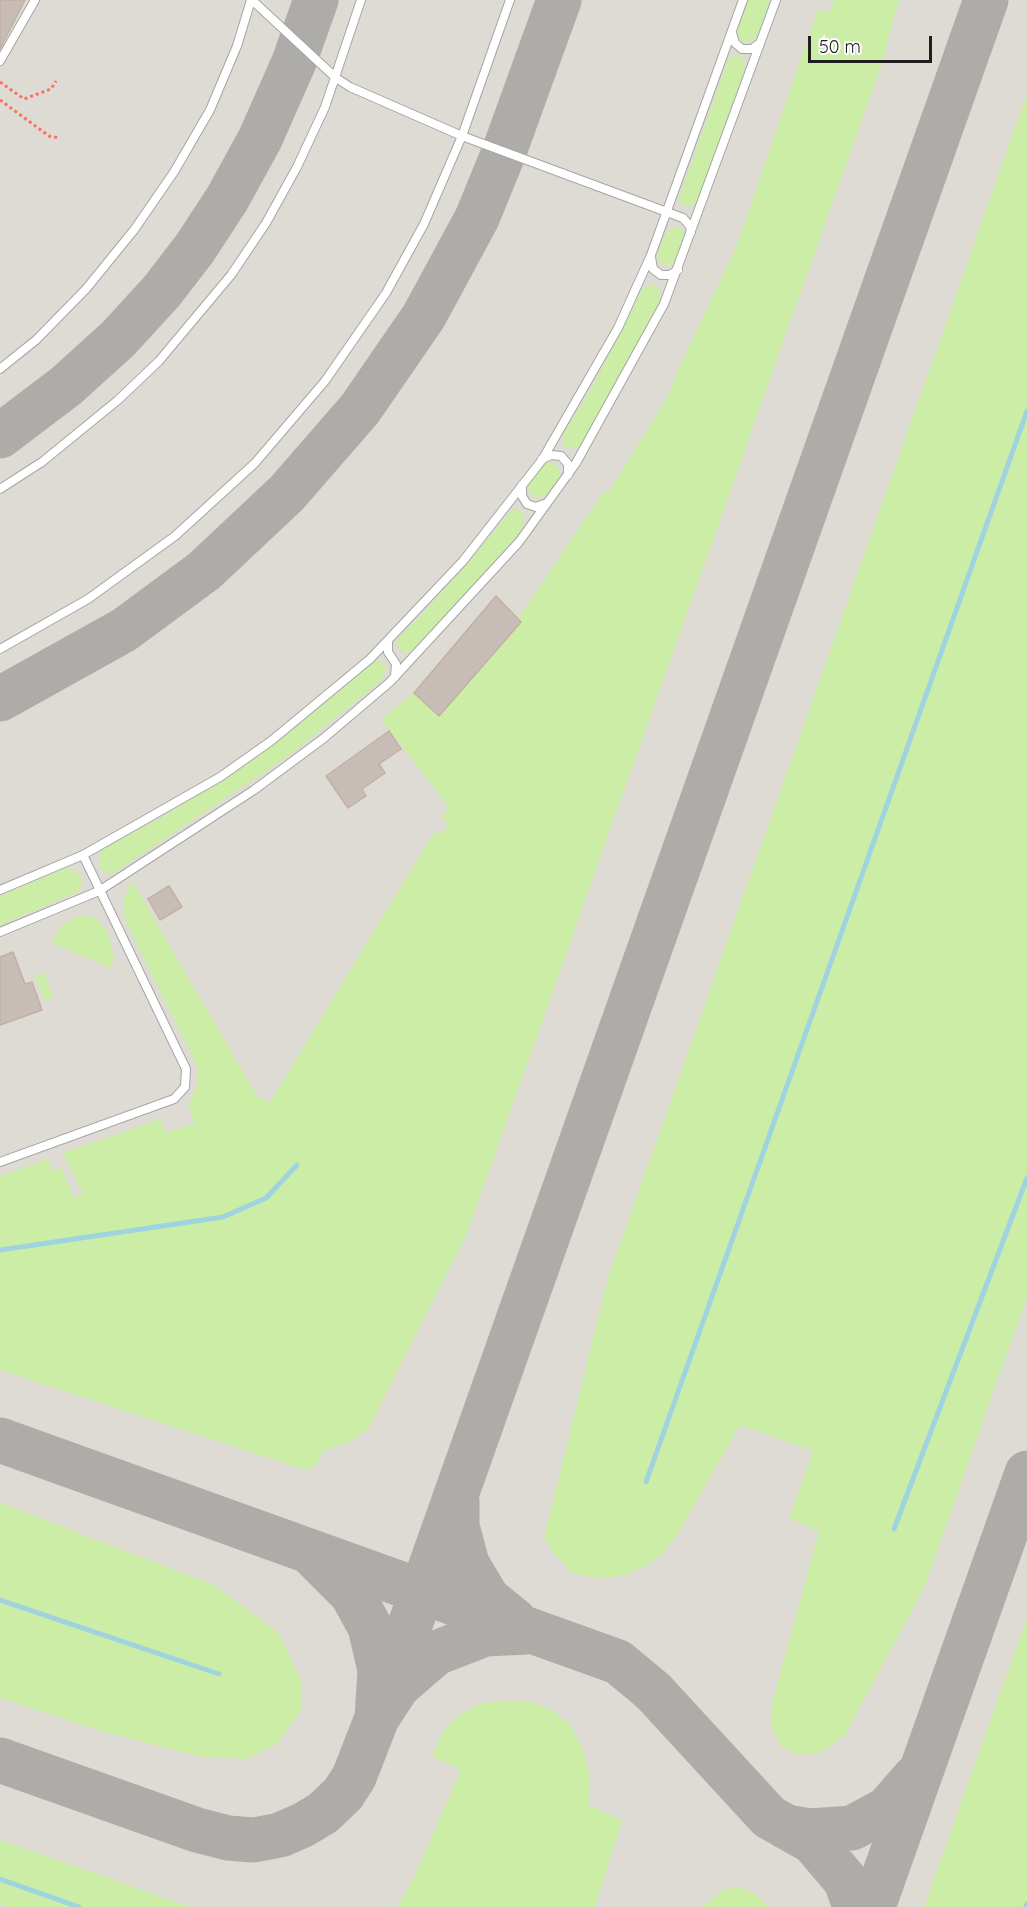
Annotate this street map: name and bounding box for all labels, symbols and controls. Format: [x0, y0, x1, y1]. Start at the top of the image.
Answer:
scale bar [811, 24, 936, 62]
text: 50 m [819, 35, 861, 58]

